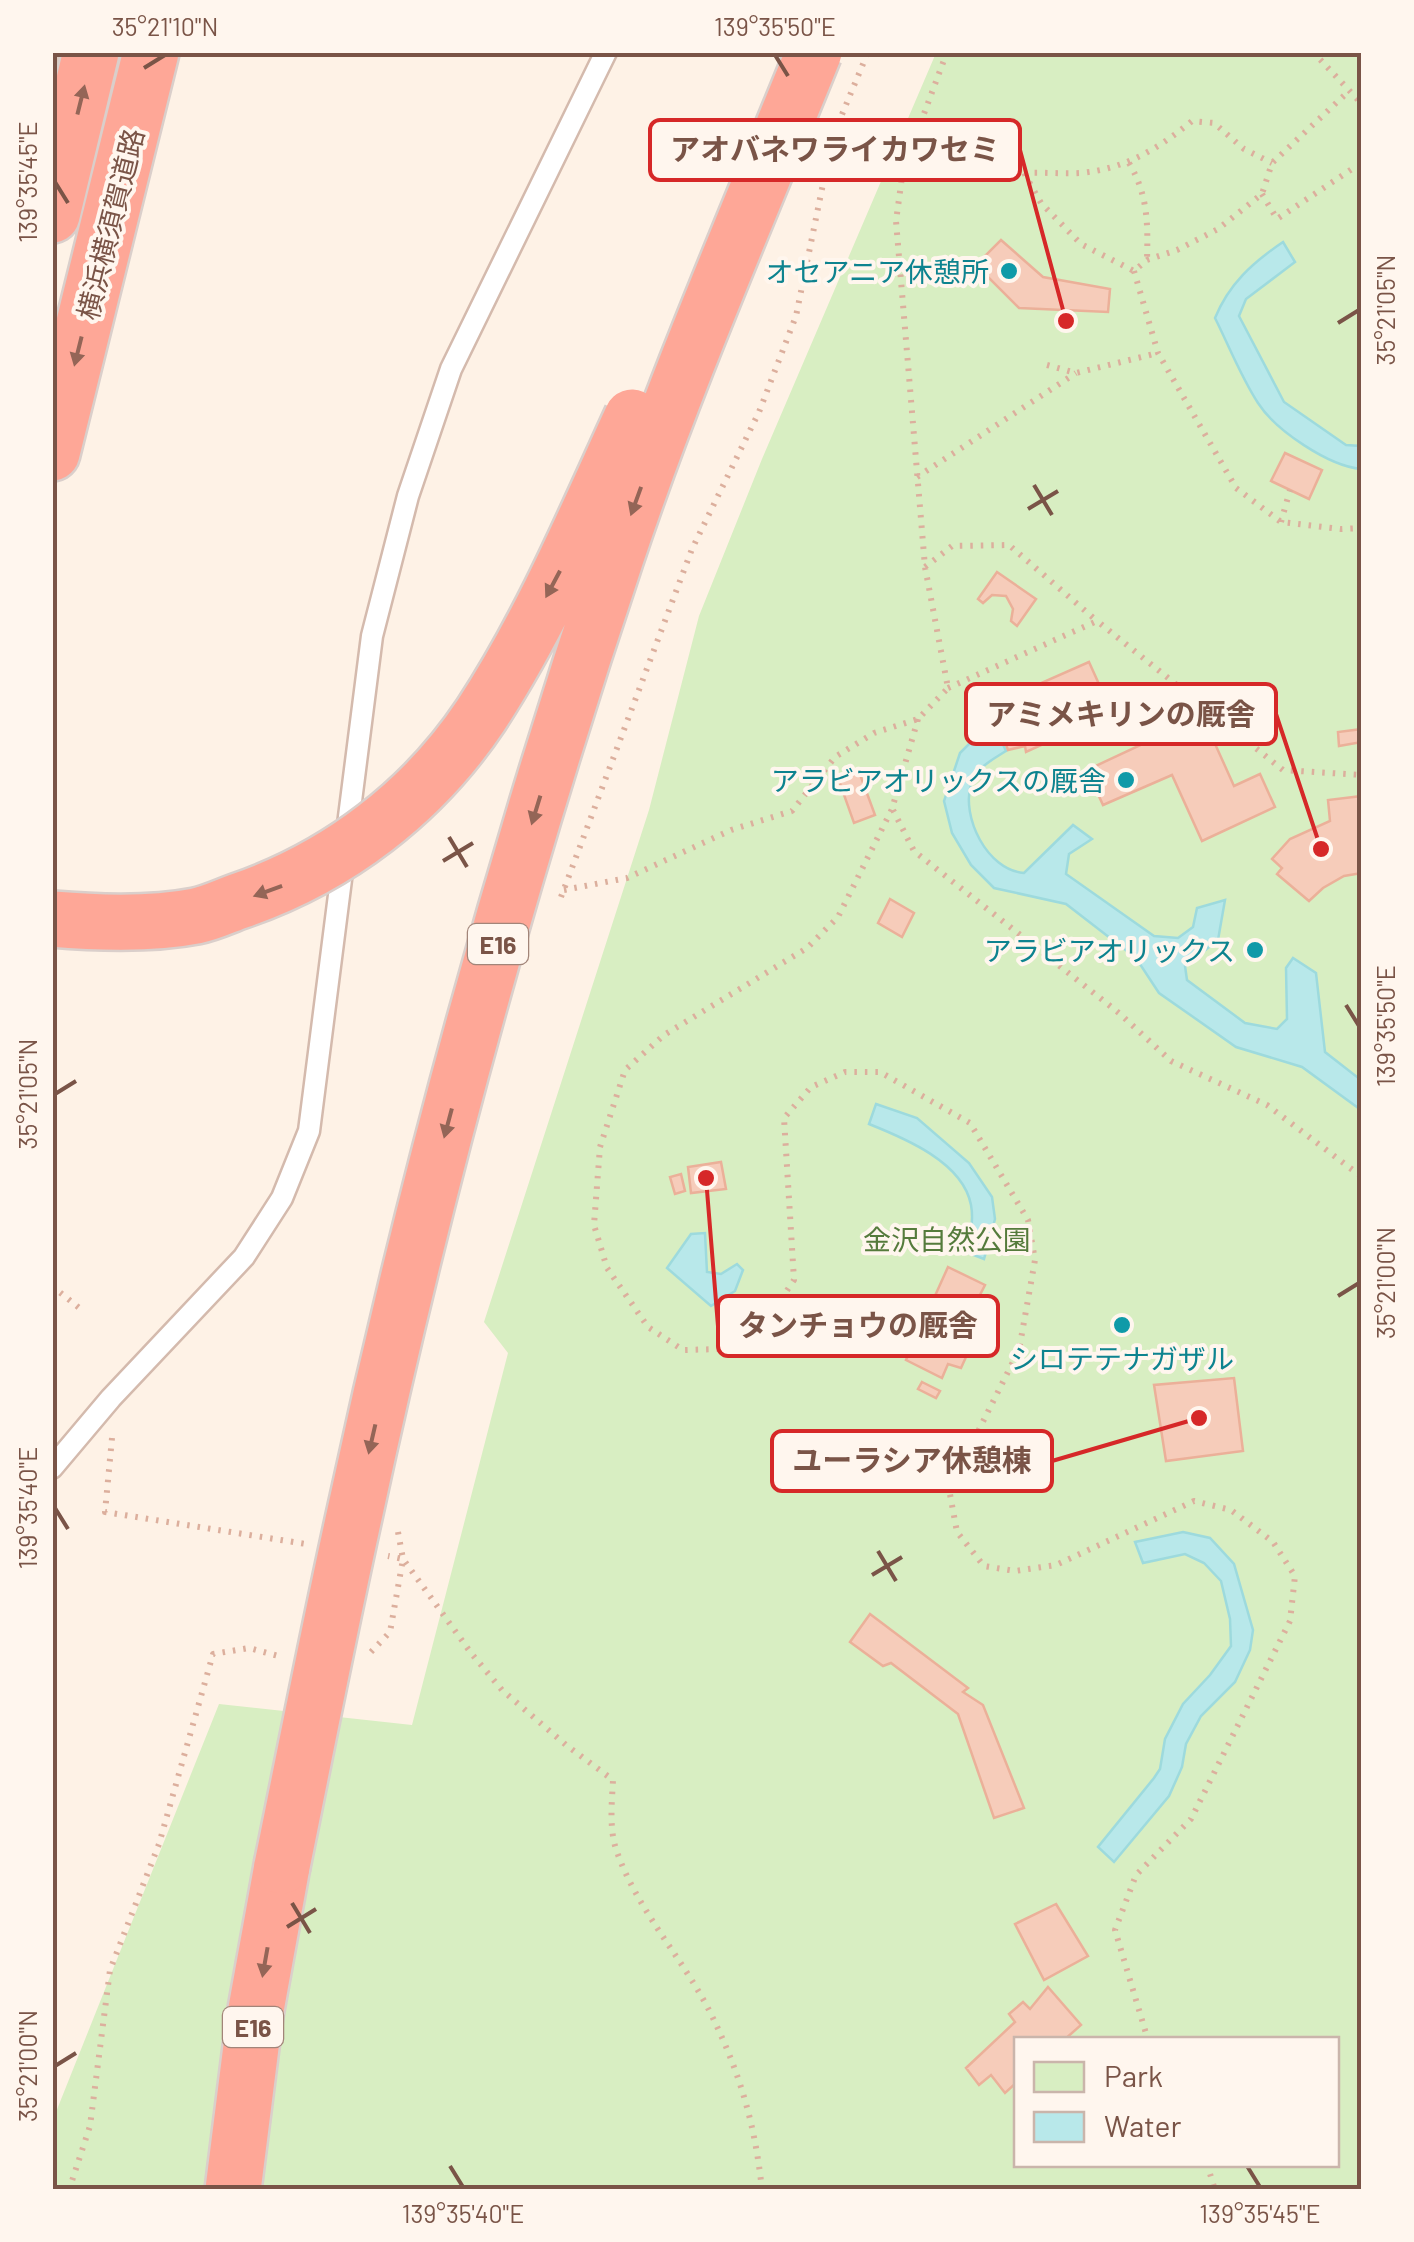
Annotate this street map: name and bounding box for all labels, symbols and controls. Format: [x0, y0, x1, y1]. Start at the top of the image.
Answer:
text: 35°21'10"N [112, 11, 218, 41]
text: 139°35'50"E [714, 11, 836, 41]
one-way arrow [74, 84, 89, 115]
callout: アオバネワライカワセミ [650, 120, 1020, 180]
text: 139°35'45"E [12, 121, 42, 243]
street label: 横浜横須賀道路 [70, 125, 150, 323]
text: アオバネワライカワセミ [670, 130, 1000, 166]
place label: オセアニア休憩所 [766, 254, 989, 288]
text: 35°21'05"N [1370, 255, 1400, 365]
marker: オセアニア休憩所 [998, 260, 1020, 282]
one-way arrow [70, 336, 86, 367]
one-way arrow [628, 486, 643, 516]
one-way arrow [545, 569, 562, 598]
callout: アミメキリンの厩舎 [966, 684, 1276, 744]
text: アミメキリンの厩舎 [986, 695, 1256, 731]
place label: アラビアオリックスの厩舎 [771, 763, 1106, 797]
marker: アラビアオリックスの厩舎 [1115, 769, 1137, 791]
one-way arrow [528, 795, 543, 826]
one-way arrow [252, 883, 282, 899]
road number: E16 [468, 924, 528, 964]
place label: アラビアオリックス [984, 933, 1235, 967]
marker: アラビアオリックス [1244, 939, 1266, 961]
text: 139°35'50"E [1370, 965, 1400, 1087]
text: 35°21'05"N [12, 1039, 42, 1149]
one-way arrow [440, 1108, 456, 1139]
park label: 金沢自然公園 [863, 1222, 1031, 1256]
text: 35°21'00"N [1370, 1227, 1400, 1339]
callout: タンチョウの厩舎 [718, 1296, 998, 1356]
text: タンチョウの厩舎 [738, 1306, 978, 1342]
marker: シロテテナガザル [1111, 1314, 1133, 1336]
place label: シロテテナガザル [1010, 1341, 1234, 1375]
one-way arrow [364, 1424, 379, 1455]
callout: ユーラシア休憩棟 [772, 1431, 1052, 1491]
text: ユーラシア休憩棟 [792, 1441, 1032, 1477]
text: 139°35'40"E [12, 1447, 42, 1569]
one-way arrow [256, 1947, 272, 1978]
road number: E16 [223, 2007, 283, 2047]
text: 35°21'00"N [12, 2010, 42, 2122]
legend [1014, 2037, 1339, 2167]
text: Park [1104, 2057, 1163, 2093]
text: Water [1104, 2107, 1182, 2143]
text: 139°35'40"E [402, 2198, 524, 2228]
text: 139°35'45"E [1199, 2198, 1321, 2228]

